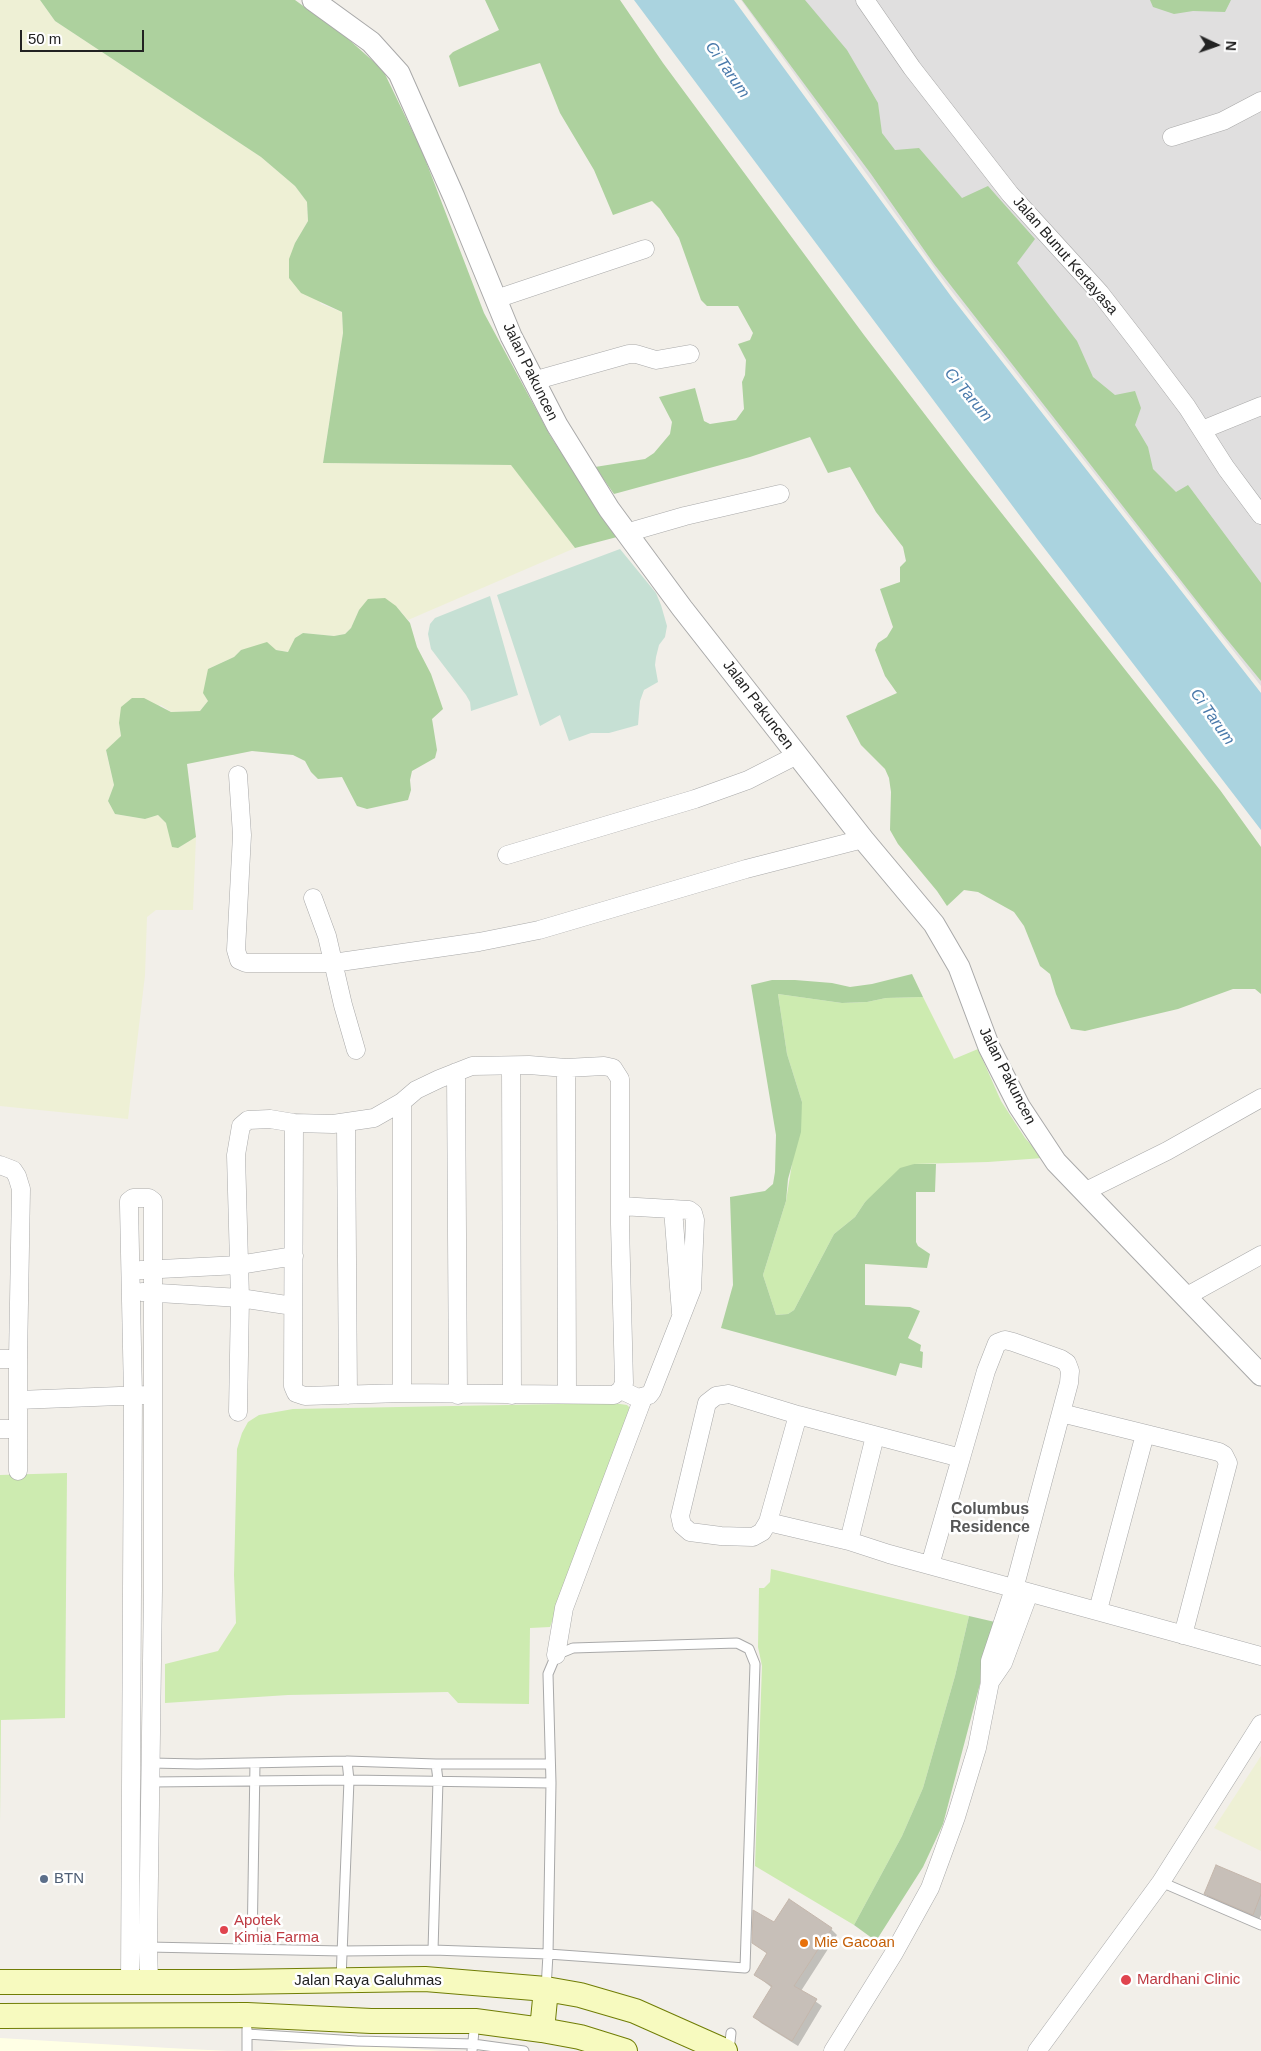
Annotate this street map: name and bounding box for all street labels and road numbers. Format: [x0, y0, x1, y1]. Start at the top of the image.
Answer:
street label: Jalan Bunut Kertayasa [1009, 193, 1121, 319]
street label: Jalan Pakuncen [499, 320, 561, 424]
street label: Jalan Pakuncen [719, 657, 797, 753]
street label: Jalan Pakuncen [975, 1024, 1039, 1128]
street label: Jalan Raya Galuhmas [294, 1972, 442, 1990]

